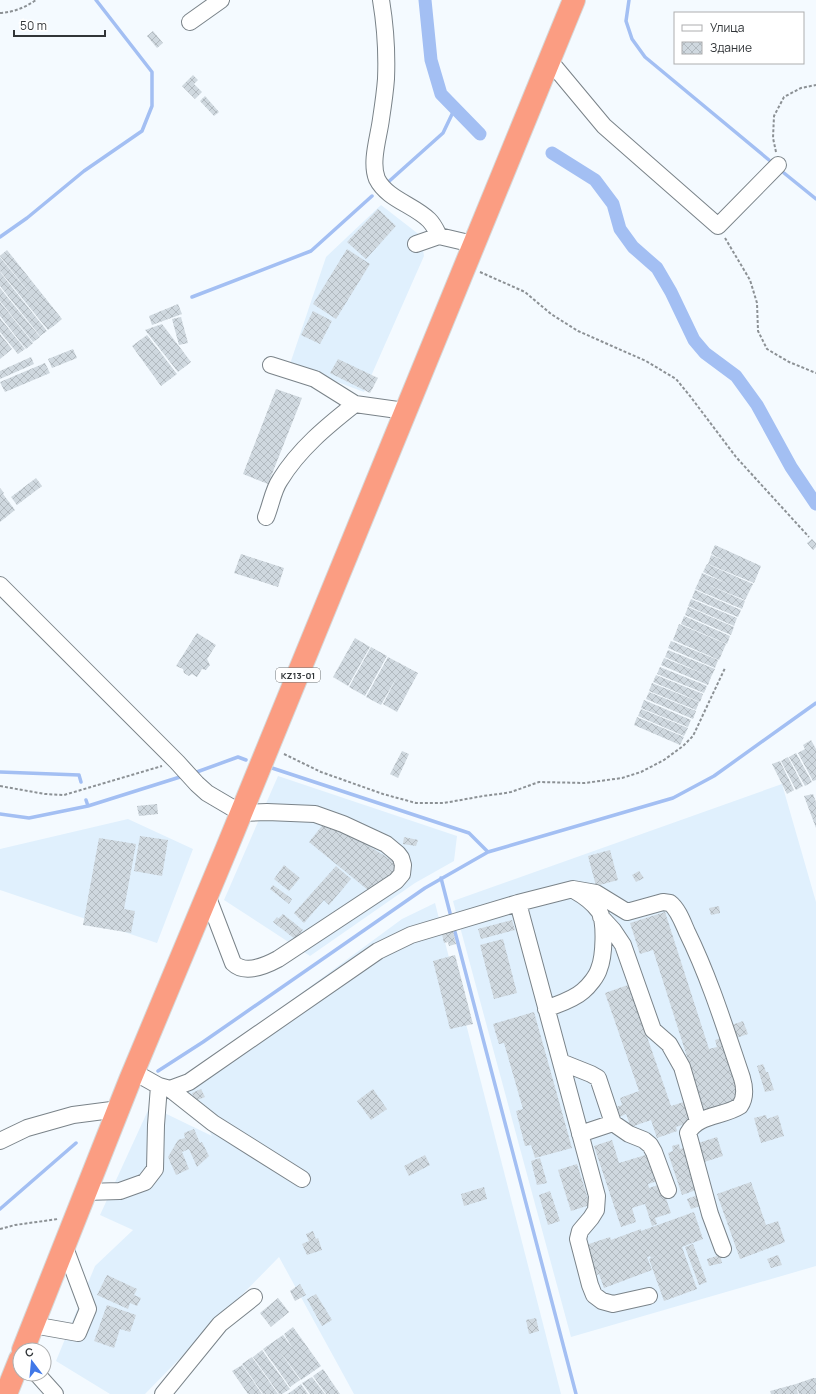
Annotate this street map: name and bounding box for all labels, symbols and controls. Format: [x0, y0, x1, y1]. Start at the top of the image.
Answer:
scale bar [14, 12, 105, 38]
legend [674, 12, 804, 64]
text: 50 m [20, 17, 47, 34]
text: Улица [710, 19, 744, 36]
text: Здание [710, 39, 752, 56]
road number: KZ13-01 [276, 668, 320, 682]
north arrow [12, 1342, 52, 1382]
text: С [23, 1344, 35, 1360]

